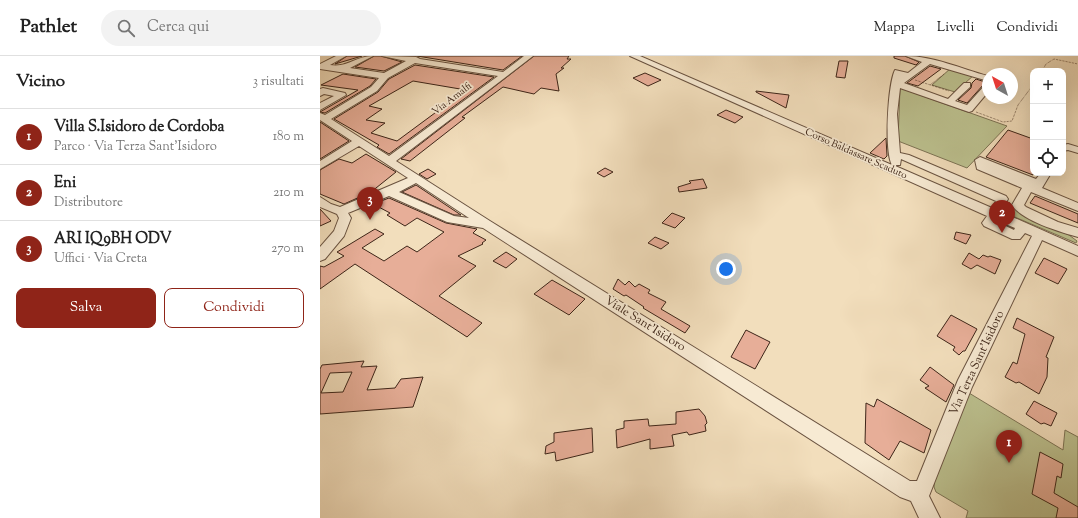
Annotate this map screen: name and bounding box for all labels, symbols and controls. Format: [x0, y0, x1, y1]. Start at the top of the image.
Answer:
search box [101, 10, 381, 46]
text: Pathlet [20, 14, 77, 41]
icon: search [115, 17, 137, 39]
text: Cerca qui [147, 17, 209, 38]
text: Mappa [874, 18, 915, 38]
text: Livelli [937, 18, 974, 38]
text: Condividi [996, 18, 1058, 38]
north arrow [982, 68, 1018, 104]
map controls [1030, 68, 1066, 176]
button: + [1030, 68, 1066, 104]
text: Vicino [16, 70, 65, 94]
text: 3 risultati [253, 73, 304, 91]
street label: Via Amalfi [429, 79, 475, 119]
button: − [1030, 104, 1066, 140]
text: Villa S.Isidoro de Cordoba [54, 117, 224, 138]
street label: Corso Baldassare Scaduto [803, 125, 910, 184]
text: 1 [27, 128, 31, 146]
text: 180 m [273, 128, 304, 146]
text: Parco · Via Terza Sant'Isidoro [54, 138, 217, 156]
button: locate [1030, 140, 1066, 176]
text: Eni [54, 173, 76, 194]
text: 2 [26, 184, 32, 202]
text: 210 m [273, 184, 304, 202]
pin: 3 [357, 187, 383, 220]
text: Distributore [54, 194, 123, 212]
pin: 2 [989, 200, 1015, 233]
text: ARI IQ9BH ODV [54, 229, 172, 250]
text: 3 [26, 240, 32, 258]
text: 270 m [271, 240, 304, 258]
text: Uffici · Via Creta [54, 250, 147, 268]
your location [716, 259, 736, 279]
button: Salva [16, 288, 156, 328]
button: Condividi [164, 288, 304, 328]
street label: Viale Sant'Isidoro [601, 292, 689, 356]
street label: Via Terza Sant'Isidoro [945, 307, 1009, 418]
pin: 1 [996, 430, 1022, 463]

